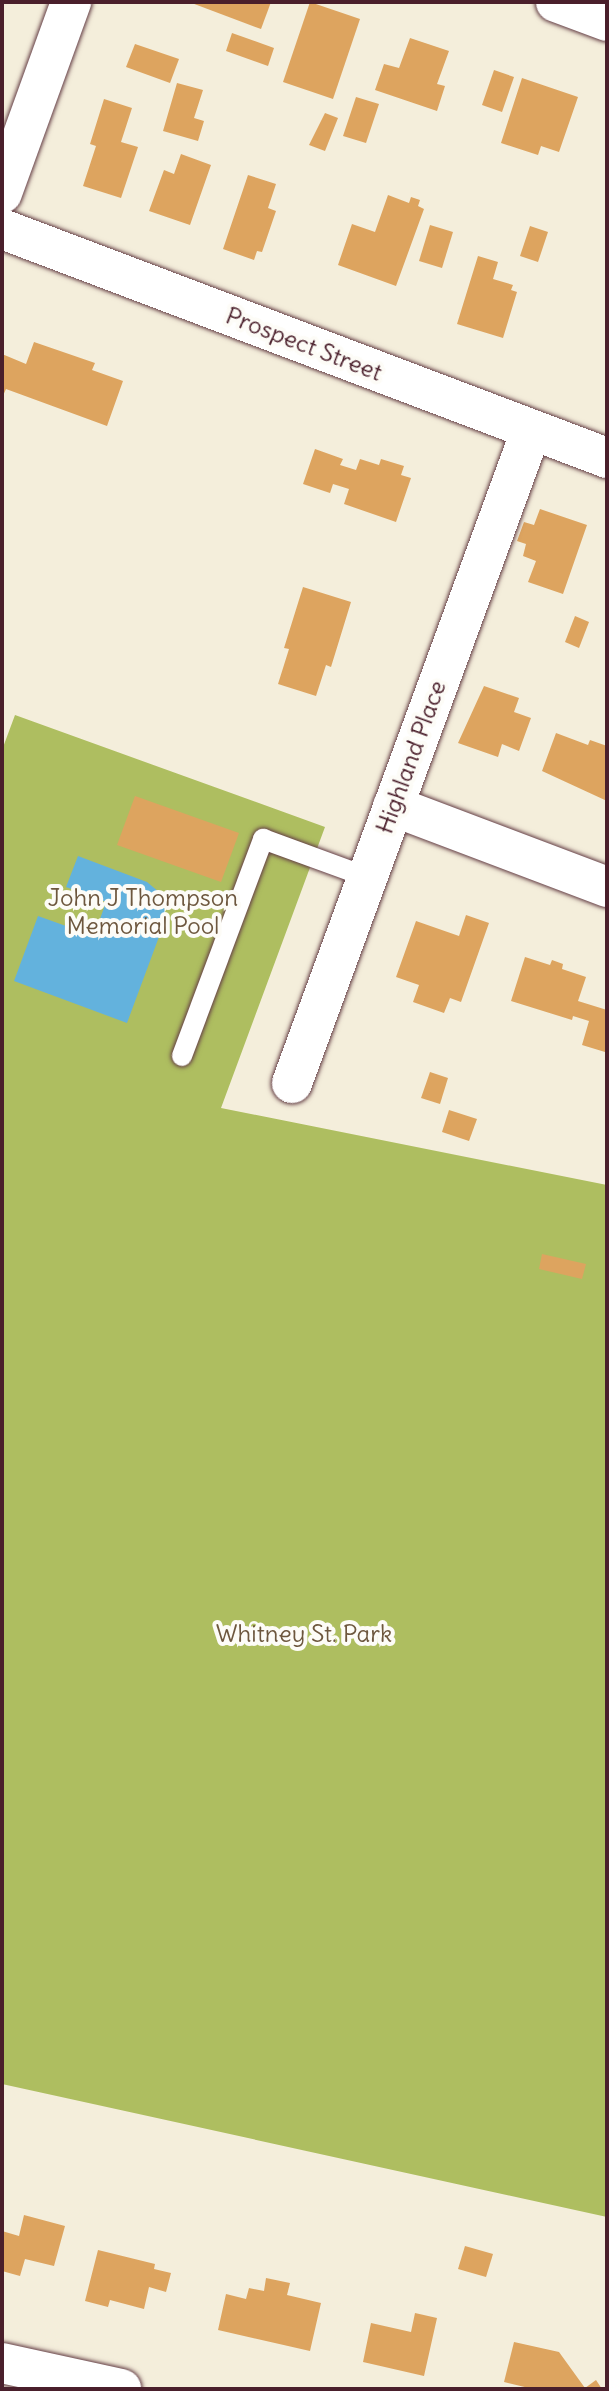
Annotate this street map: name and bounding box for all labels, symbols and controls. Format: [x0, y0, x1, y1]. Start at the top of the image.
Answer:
street label: Prospect Street [222, 301, 386, 387]
street label: Highland Place [370, 677, 452, 837]
park label: John J Thompson Memorial Pool [48, 884, 238, 940]
park label: Whitney St. Park [216, 1620, 392, 1648]

